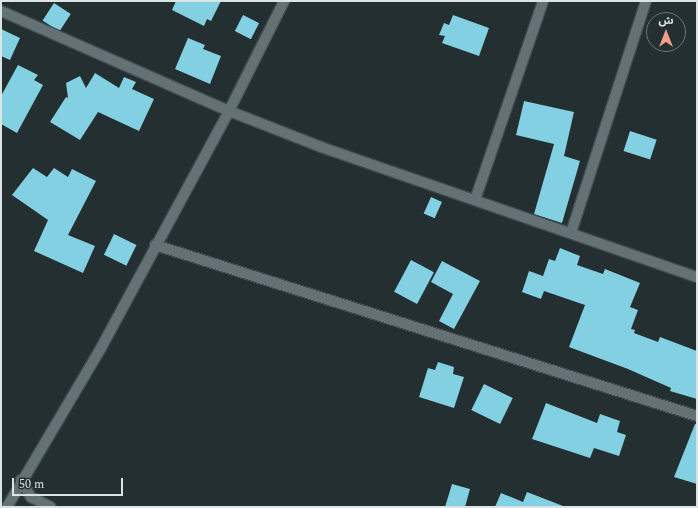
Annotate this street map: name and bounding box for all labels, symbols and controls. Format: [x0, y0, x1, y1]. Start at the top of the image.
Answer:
north arrow [646, 12, 686, 52]
text: ش [658, 12, 674, 29]
scale bar [14, 470, 125, 496]
text: 50 m [19, 475, 44, 494]

